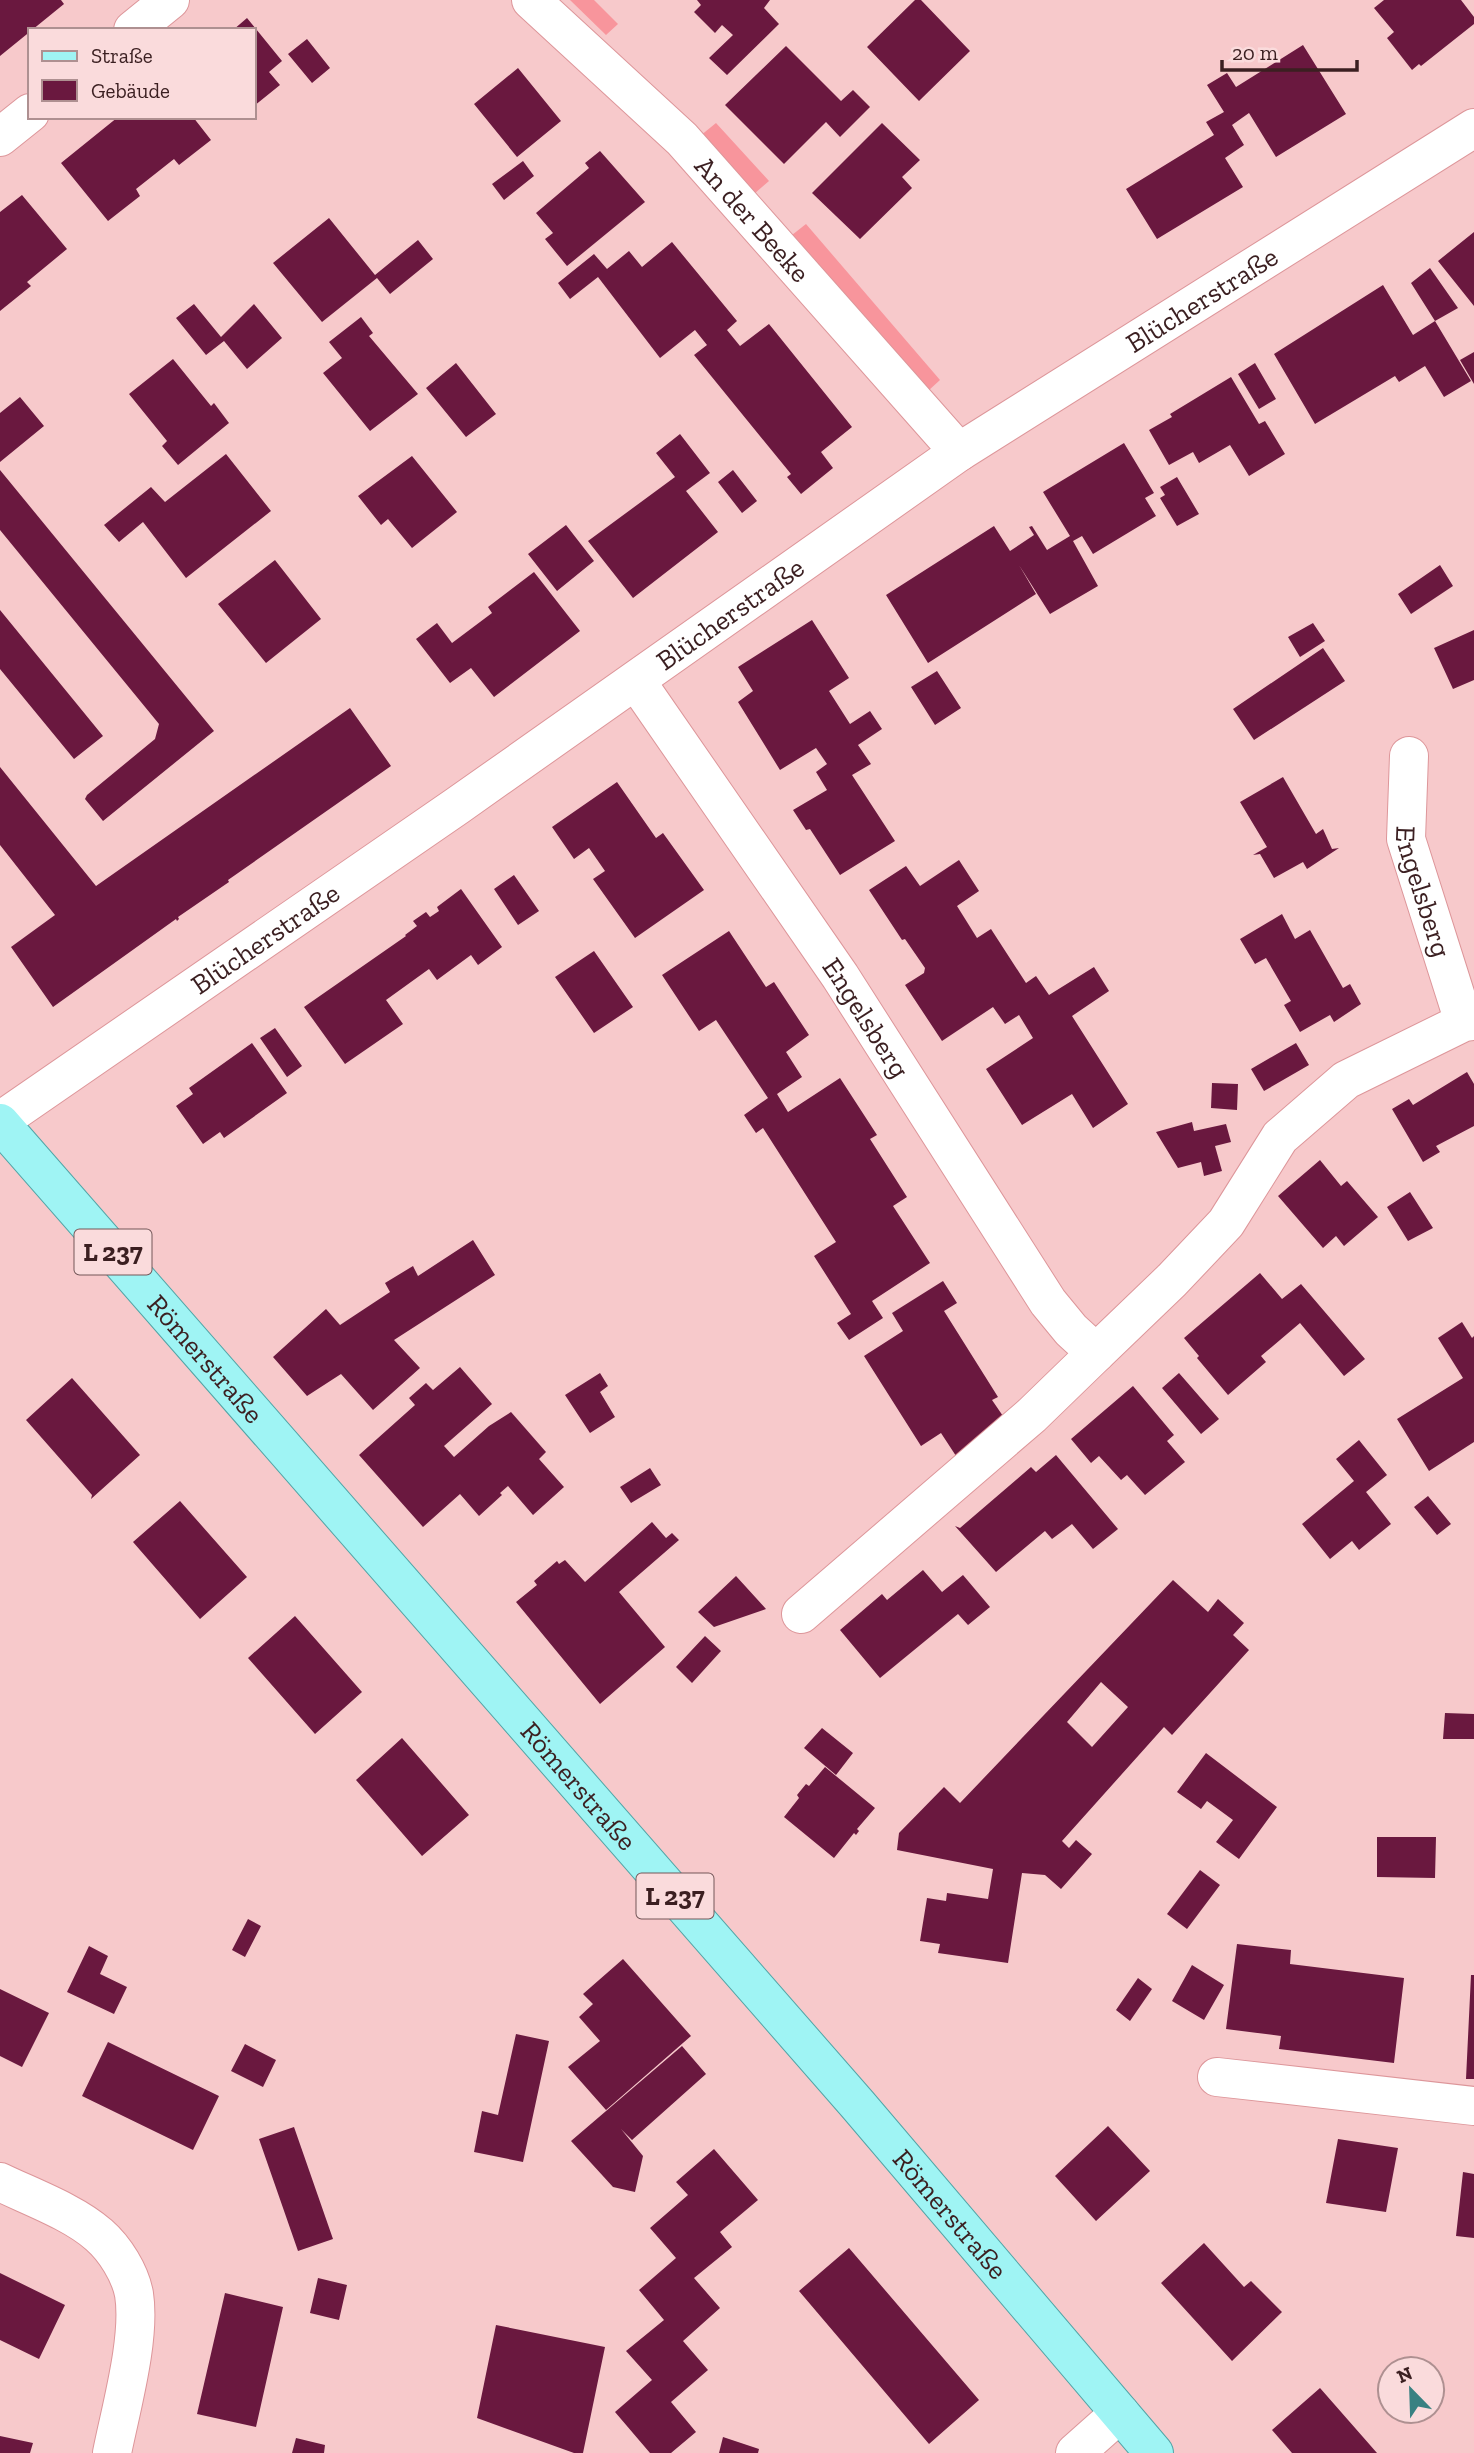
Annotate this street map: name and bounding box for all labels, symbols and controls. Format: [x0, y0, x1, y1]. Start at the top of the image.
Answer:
legend [28, 28, 256, 119]
scale bar [1222, 28, 1357, 72]
text: 20 m [1232, 40, 1278, 65]
text: Straße [91, 43, 153, 68]
text: Gebäude [91, 78, 170, 103]
street label: An der Beeke [688, 149, 817, 289]
street label: Blücherstraße [1120, 239, 1284, 359]
street label: Blücherstraße [650, 550, 810, 677]
street label: Engelsberg [1389, 825, 1459, 961]
street label: Blücherstraße [185, 876, 346, 1001]
street label: Engelsberg [816, 951, 917, 1084]
road number: L 237 [74, 1230, 152, 1274]
street label: Römerstraße [141, 1288, 271, 1430]
street label: Römerstraße [514, 1715, 644, 1857]
road number: L 237 [636, 1873, 714, 1918]
street label: Römerstraße [886, 2142, 1015, 2285]
north arrow [1376, 2355, 1446, 2425]
text: N [1393, 2361, 1416, 2388]

